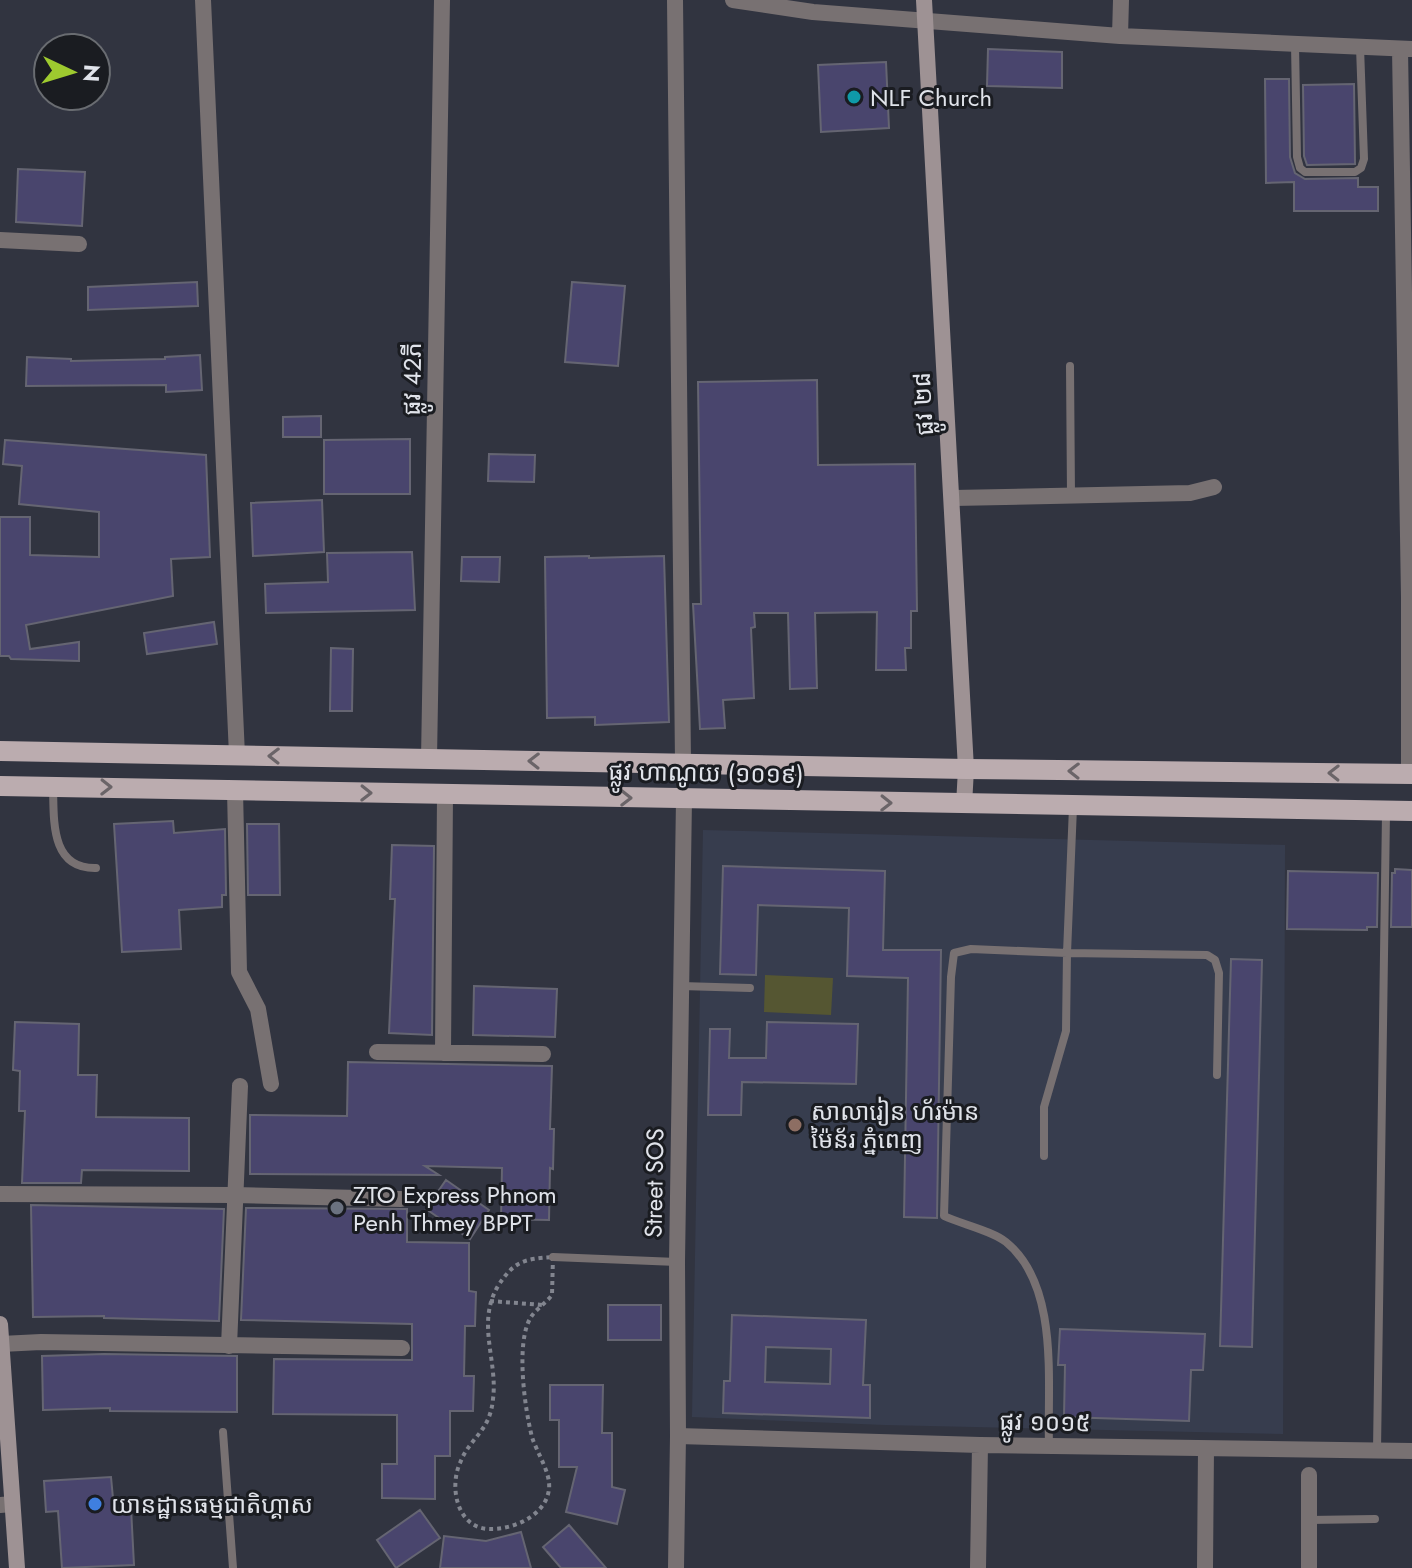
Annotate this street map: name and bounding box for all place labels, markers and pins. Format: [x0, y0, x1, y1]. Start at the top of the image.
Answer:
place label: NLF Church [870, 80, 992, 115]
marker: NLF Church [845, 88, 863, 106]
place label: សាលារៀន ហ័រម៉ាន ម៉ៃន័រ ភ្នំពេញ [811, 1094, 979, 1157]
marker: សាលារៀន ហ័រម៉ាន ម៉ៃន័រ ភ្នំពេញ [786, 1116, 804, 1134]
place label: ZTO Express Phnom Penh Thmey BPPT [353, 1177, 557, 1240]
marker: ZTO Express Phnom Penh Thmey BPPT [328, 1199, 346, 1217]
place label: យានដ្ឋានធម្មជាតិហ្គាស [111, 1487, 313, 1522]
marker: យានដ្ឋានធម្មជាតិហ្គាស [86, 1495, 104, 1513]

